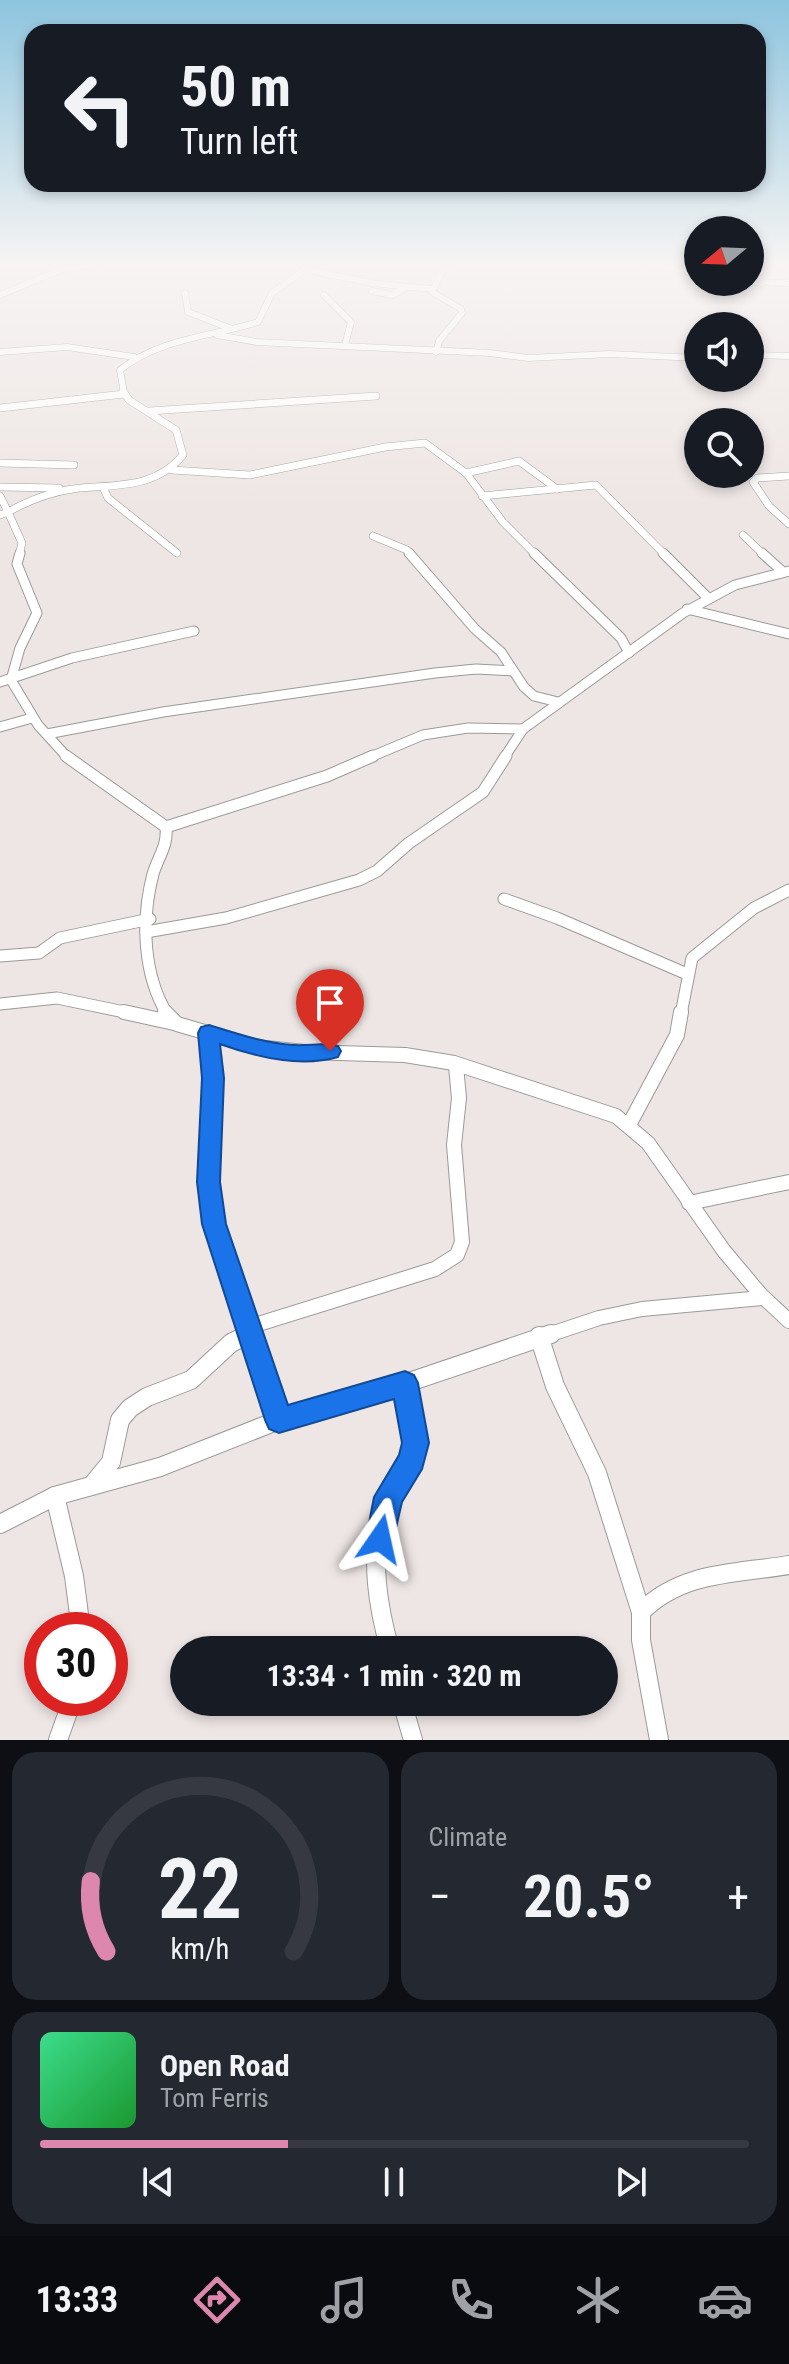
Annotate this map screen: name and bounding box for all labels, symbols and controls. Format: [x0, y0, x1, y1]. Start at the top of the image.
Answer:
text: 50 m [180, 54, 291, 120]
icon: left [48, 56, 152, 160]
text: Turn left [180, 121, 298, 163]
north arrow [684, 216, 764, 296]
map controls [684, 216, 764, 488]
button: sound [684, 312, 764, 392]
button: search [684, 408, 764, 488]
pin [296, 969, 364, 1051]
icon: arrive [308, 981, 352, 1025]
position arrow [338, 1497, 422, 1581]
speed limit sign: 30 [24, 1612, 128, 1716]
text: 13:34 · 1 min · 320 m [267, 1658, 521, 1693]
text: Climate [429, 1822, 507, 1852]
text: 22 [158, 1841, 242, 1938]
text: 20.5° [523, 1861, 655, 1932]
text: − [429, 1871, 451, 1923]
text: + [727, 1871, 749, 1923]
text: km/h [171, 1932, 230, 1966]
text: Open Road [160, 2048, 290, 2083]
text: Tom Ferris [160, 2083, 269, 2113]
icon: previous [136, 2160, 180, 2204]
icon: pause [372, 2160, 416, 2204]
icon: next [609, 2160, 653, 2204]
icon: directions [189, 2272, 245, 2328]
icon: music [316, 2272, 372, 2328]
icon: phone [443, 2272, 499, 2328]
icon: climate [570, 2272, 626, 2328]
icon: car [697, 2272, 753, 2328]
text: 13:33 [36, 2279, 118, 2321]

